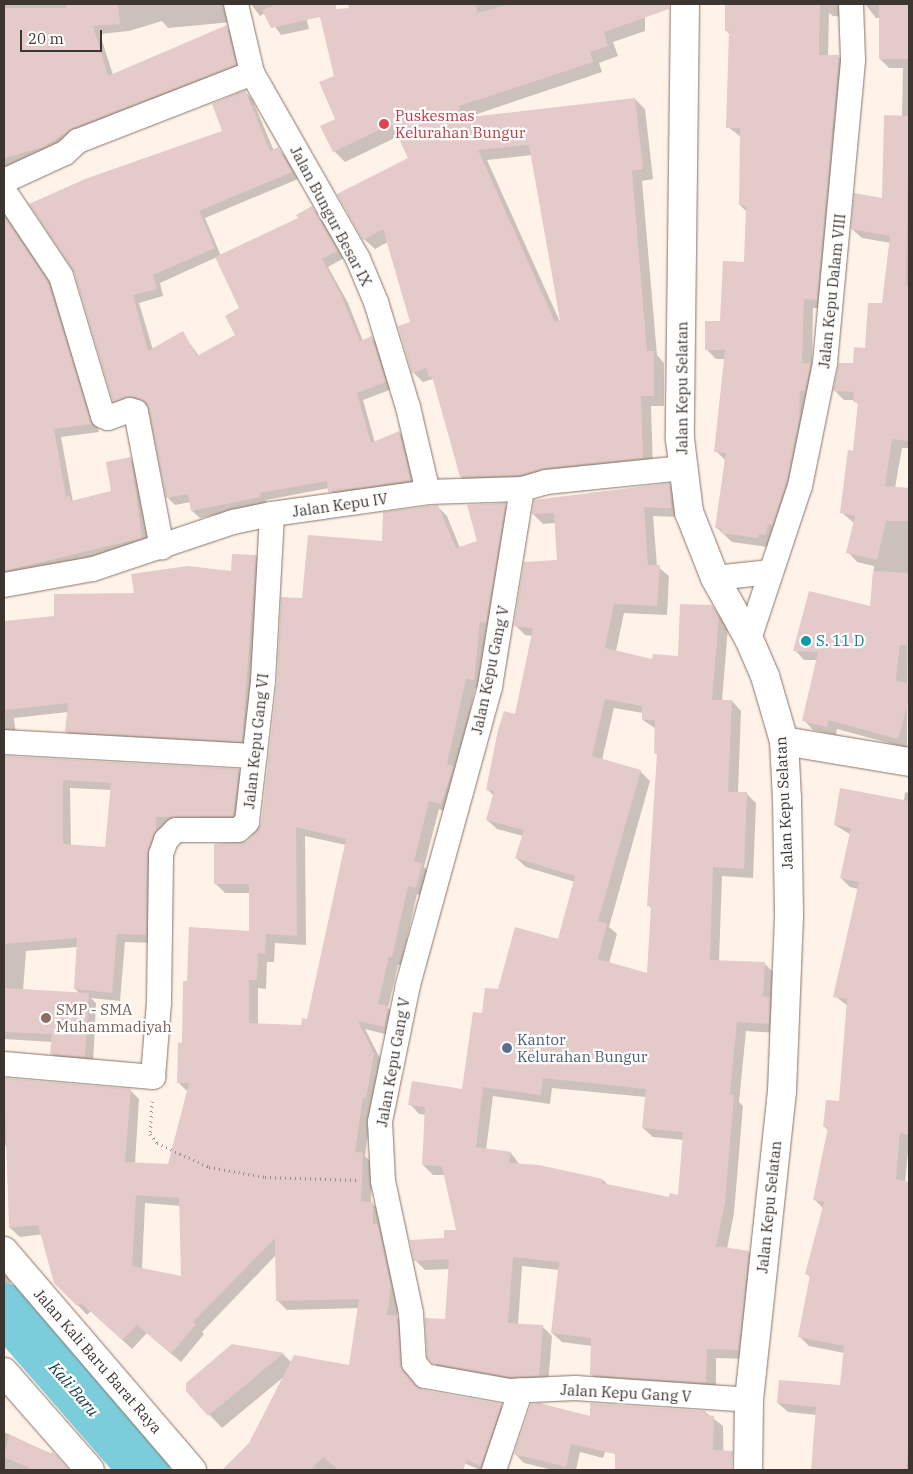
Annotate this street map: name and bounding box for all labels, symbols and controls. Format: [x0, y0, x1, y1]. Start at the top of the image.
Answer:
scale bar [22, 20, 105, 52]
text: 20 m [28, 29, 64, 48]
place label: Puskesmas Kelurahan Bungur [395, 106, 525, 141]
marker: Puskesmas Kelurahan Bungur [377, 117, 391, 131]
street label: Jalan Bungur Besar IX [286, 143, 376, 289]
street label: Jalan Kepu Dalam VIII [815, 213, 849, 369]
street label: Jalan Kepu Selatan [673, 321, 691, 455]
street label: Jalan Kepu IV [291, 489, 389, 521]
street label: Jalan Kepu Gang V [468, 604, 512, 736]
place label: S. 11 D [816, 632, 864, 650]
marker: S. 11 D [800, 635, 812, 647]
street label: Jalan Kepu Gang VI [240, 672, 272, 810]
street label: Jalan Kepu Selatan [772, 736, 796, 870]
street label: Jalan Kepu Gang V [373, 996, 413, 1128]
place label: SMP - SMA Muhammadiyah [56, 1000, 172, 1035]
marker: SMP - SMA Muhammadiyah [40, 1012, 52, 1024]
place label: Kantor Kelurahan Bungur [517, 1030, 647, 1065]
marker: Kantor Kelurahan Bungur [501, 1042, 513, 1054]
street label: Jalan Kepu Selatan [753, 1140, 785, 1274]
street label: Jalan Kali Baru Barat Raya [30, 1285, 166, 1437]
water label: Kali Baru [45, 1358, 103, 1420]
street label: Jalan Kepu Gang V [560, 1381, 692, 1405]

